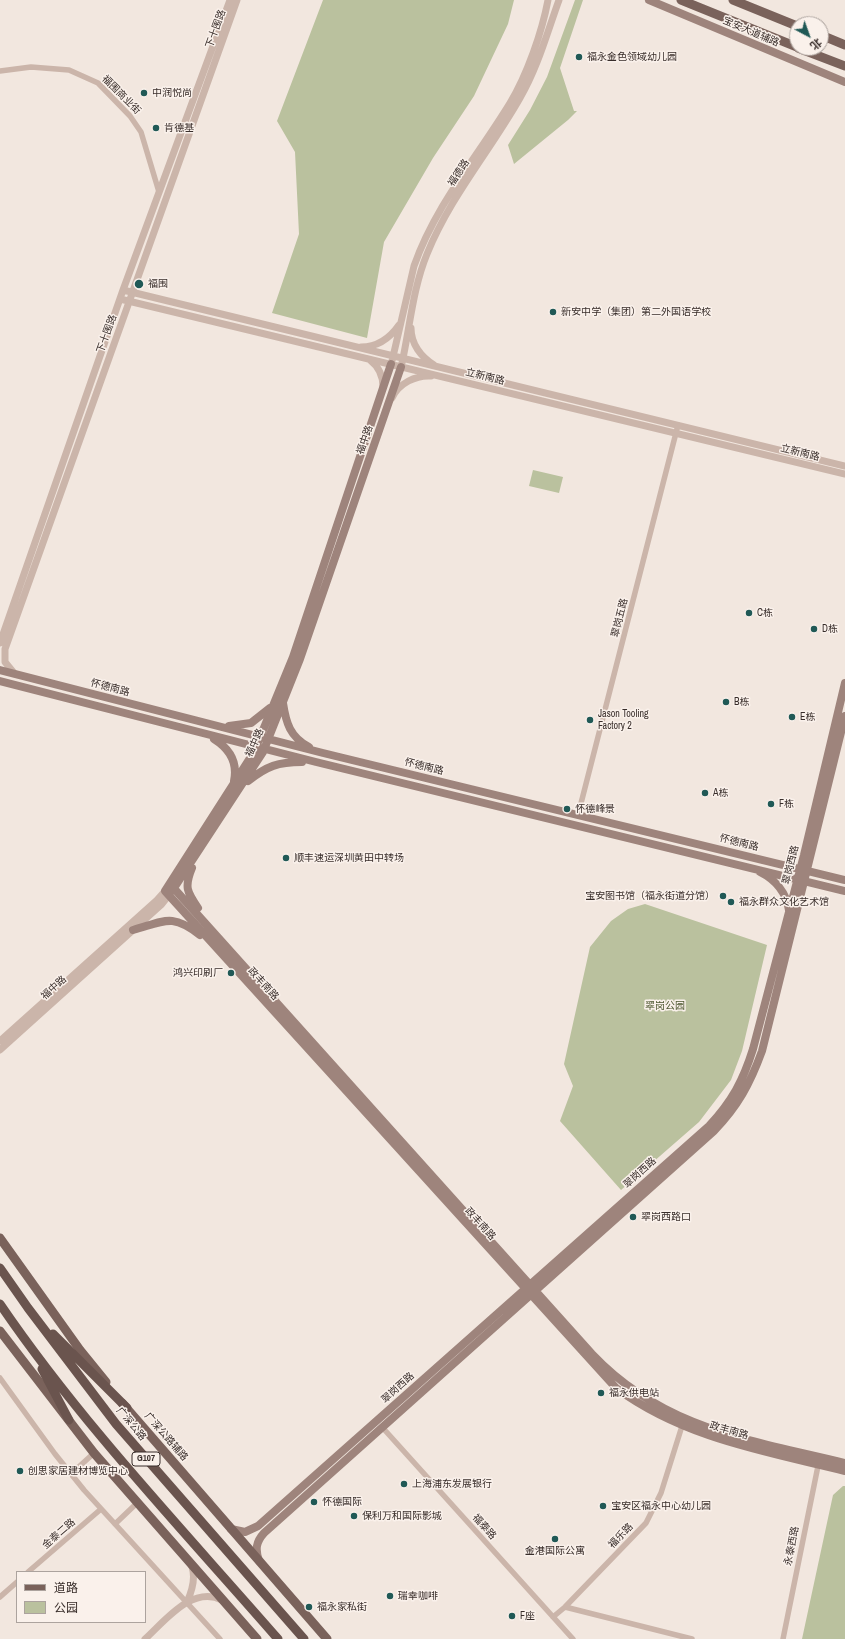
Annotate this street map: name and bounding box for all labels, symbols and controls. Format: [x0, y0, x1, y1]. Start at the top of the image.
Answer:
street label: 下十围路 [204, 8, 228, 50]
street label: 宝安大道辅路 [721, 15, 781, 49]
north arrow [789, 16, 829, 56]
text: 北 [807, 35, 825, 53]
place label: 福永金色领域幼儿园 [587, 51, 677, 63]
marker: 福永金色领域幼儿园 [574, 52, 584, 62]
street label: 福围商业街 [99, 73, 143, 117]
place label: 中润悦尚 [152, 87, 192, 99]
marker: 中润悦尚 [139, 88, 149, 98]
place label: 肯德基 [164, 122, 194, 134]
marker: 肯德基 [151, 123, 161, 133]
street label: 福德路 [446, 157, 472, 189]
marker: 福围 [133, 278, 145, 290]
place label: 福围 [148, 278, 168, 290]
place label: 新安中学（集团）第二外国语学校 [561, 306, 711, 318]
marker: 新安中学（集团）第二外国语学校 [548, 307, 558, 317]
street label: 下十围路 [95, 313, 119, 355]
street label: 立新南路 [464, 366, 506, 388]
street label: 福中路 [354, 424, 376, 456]
street label: 立新南路 [779, 442, 821, 464]
street label: 翠岗五路 [609, 597, 631, 639]
place label: C栋 [757, 607, 773, 619]
marker: C栋 [744, 608, 754, 618]
place label: D栋 [822, 623, 838, 635]
marker: D栋 [809, 624, 819, 634]
street label: 怀德南路 [89, 677, 131, 699]
place label: B栋 [734, 696, 749, 708]
marker: B栋 [721, 697, 731, 707]
place label: Jason Tooling Factory 2 [598, 708, 649, 732]
place label: E栋 [800, 711, 815, 723]
marker: E栋 [787, 712, 797, 722]
marker: Jason Tooling Factory 2 [585, 715, 595, 725]
street label: 福中路 [243, 727, 267, 759]
street label: 怀德南路 [403, 756, 445, 778]
place label: A栋 [713, 787, 728, 799]
marker: A栋 [700, 788, 710, 798]
place label: F栋 [779, 798, 794, 810]
marker: F栋 [766, 799, 776, 809]
place label: 怀德峰景 [575, 803, 615, 815]
marker: 怀德峰景 [562, 804, 572, 814]
street label: 怀德南路 [718, 832, 760, 854]
street label: 翠岗西路 [780, 844, 802, 886]
place label: 顺丰速运深圳黄田中转场 [294, 852, 404, 864]
marker: 顺丰速运深圳黄田中转场 [281, 853, 291, 863]
place label: 宝安图书馆（福永街道分馆） [585, 890, 715, 902]
marker: 宝安图书馆（福永街道分馆） [718, 891, 728, 901]
place label: 福永群众文化艺术馆 [739, 896, 829, 908]
marker: 福永群众文化艺术馆 [726, 897, 736, 907]
street label: 政丰南路 [245, 965, 281, 1003]
place label: 鸿兴印刷厂 [173, 967, 223, 979]
marker: 鸿兴印刷厂 [226, 968, 236, 978]
street label: 福中路 [39, 974, 69, 1002]
park label: 翠岗公园 [645, 1000, 685, 1012]
street label: 翠岗西路 [621, 1155, 659, 1191]
street label: 政丰南路 [462, 1205, 498, 1243]
place label: 翠岗西路口 [641, 1211, 691, 1223]
marker: 翠岗西路口 [628, 1212, 638, 1222]
street label: 翠岗西路 [379, 1370, 417, 1406]
place label: 福永供电站 [609, 1387, 659, 1399]
marker: 福永供电站 [596, 1388, 606, 1398]
street label: 广深公路 [114, 1405, 148, 1443]
street label: 广深公路辅路 [142, 1410, 190, 1464]
street label: 政丰南路 [708, 1420, 750, 1442]
road number: G107 [132, 1452, 160, 1466]
place label: 创思家居建材博览中心 [28, 1465, 128, 1477]
marker: 创思家居建材博览中心 [15, 1466, 25, 1476]
place label: 上海浦东发展银行 [412, 1478, 492, 1490]
marker: 上海浦东发展银行 [399, 1479, 409, 1489]
place label: 怀德国际 [322, 1496, 362, 1508]
marker: 怀德国际 [309, 1497, 319, 1507]
place label: 宝安区福永中心幼儿园 [611, 1500, 711, 1512]
marker: 宝安区福永中心幼儿园 [598, 1501, 608, 1511]
place label: 保利万和国际影城 [362, 1510, 442, 1522]
marker: 保利万和国际影城 [349, 1511, 359, 1521]
street label: 福泰路 [470, 1512, 498, 1542]
street label: 金泰二路 [40, 1516, 78, 1552]
street label: 福乐路 [606, 1521, 636, 1551]
street label: 永泰西路 [782, 1525, 802, 1567]
marker: 金港国际公寓 [550, 1534, 560, 1544]
place label: 金港国际公寓 [525, 1545, 585, 1557]
legend [16, 1571, 146, 1623]
text: 道路 [54, 1580, 78, 1596]
place label: 瑞幸咖啡 [398, 1590, 438, 1602]
marker: 瑞幸咖啡 [385, 1591, 395, 1601]
text: 公园 [54, 1600, 78, 1616]
place label: 福永家私街 [317, 1601, 367, 1613]
marker: 福永家私街 [304, 1602, 314, 1612]
place label: F座 [520, 1610, 535, 1622]
marker: F座 [507, 1611, 517, 1621]

